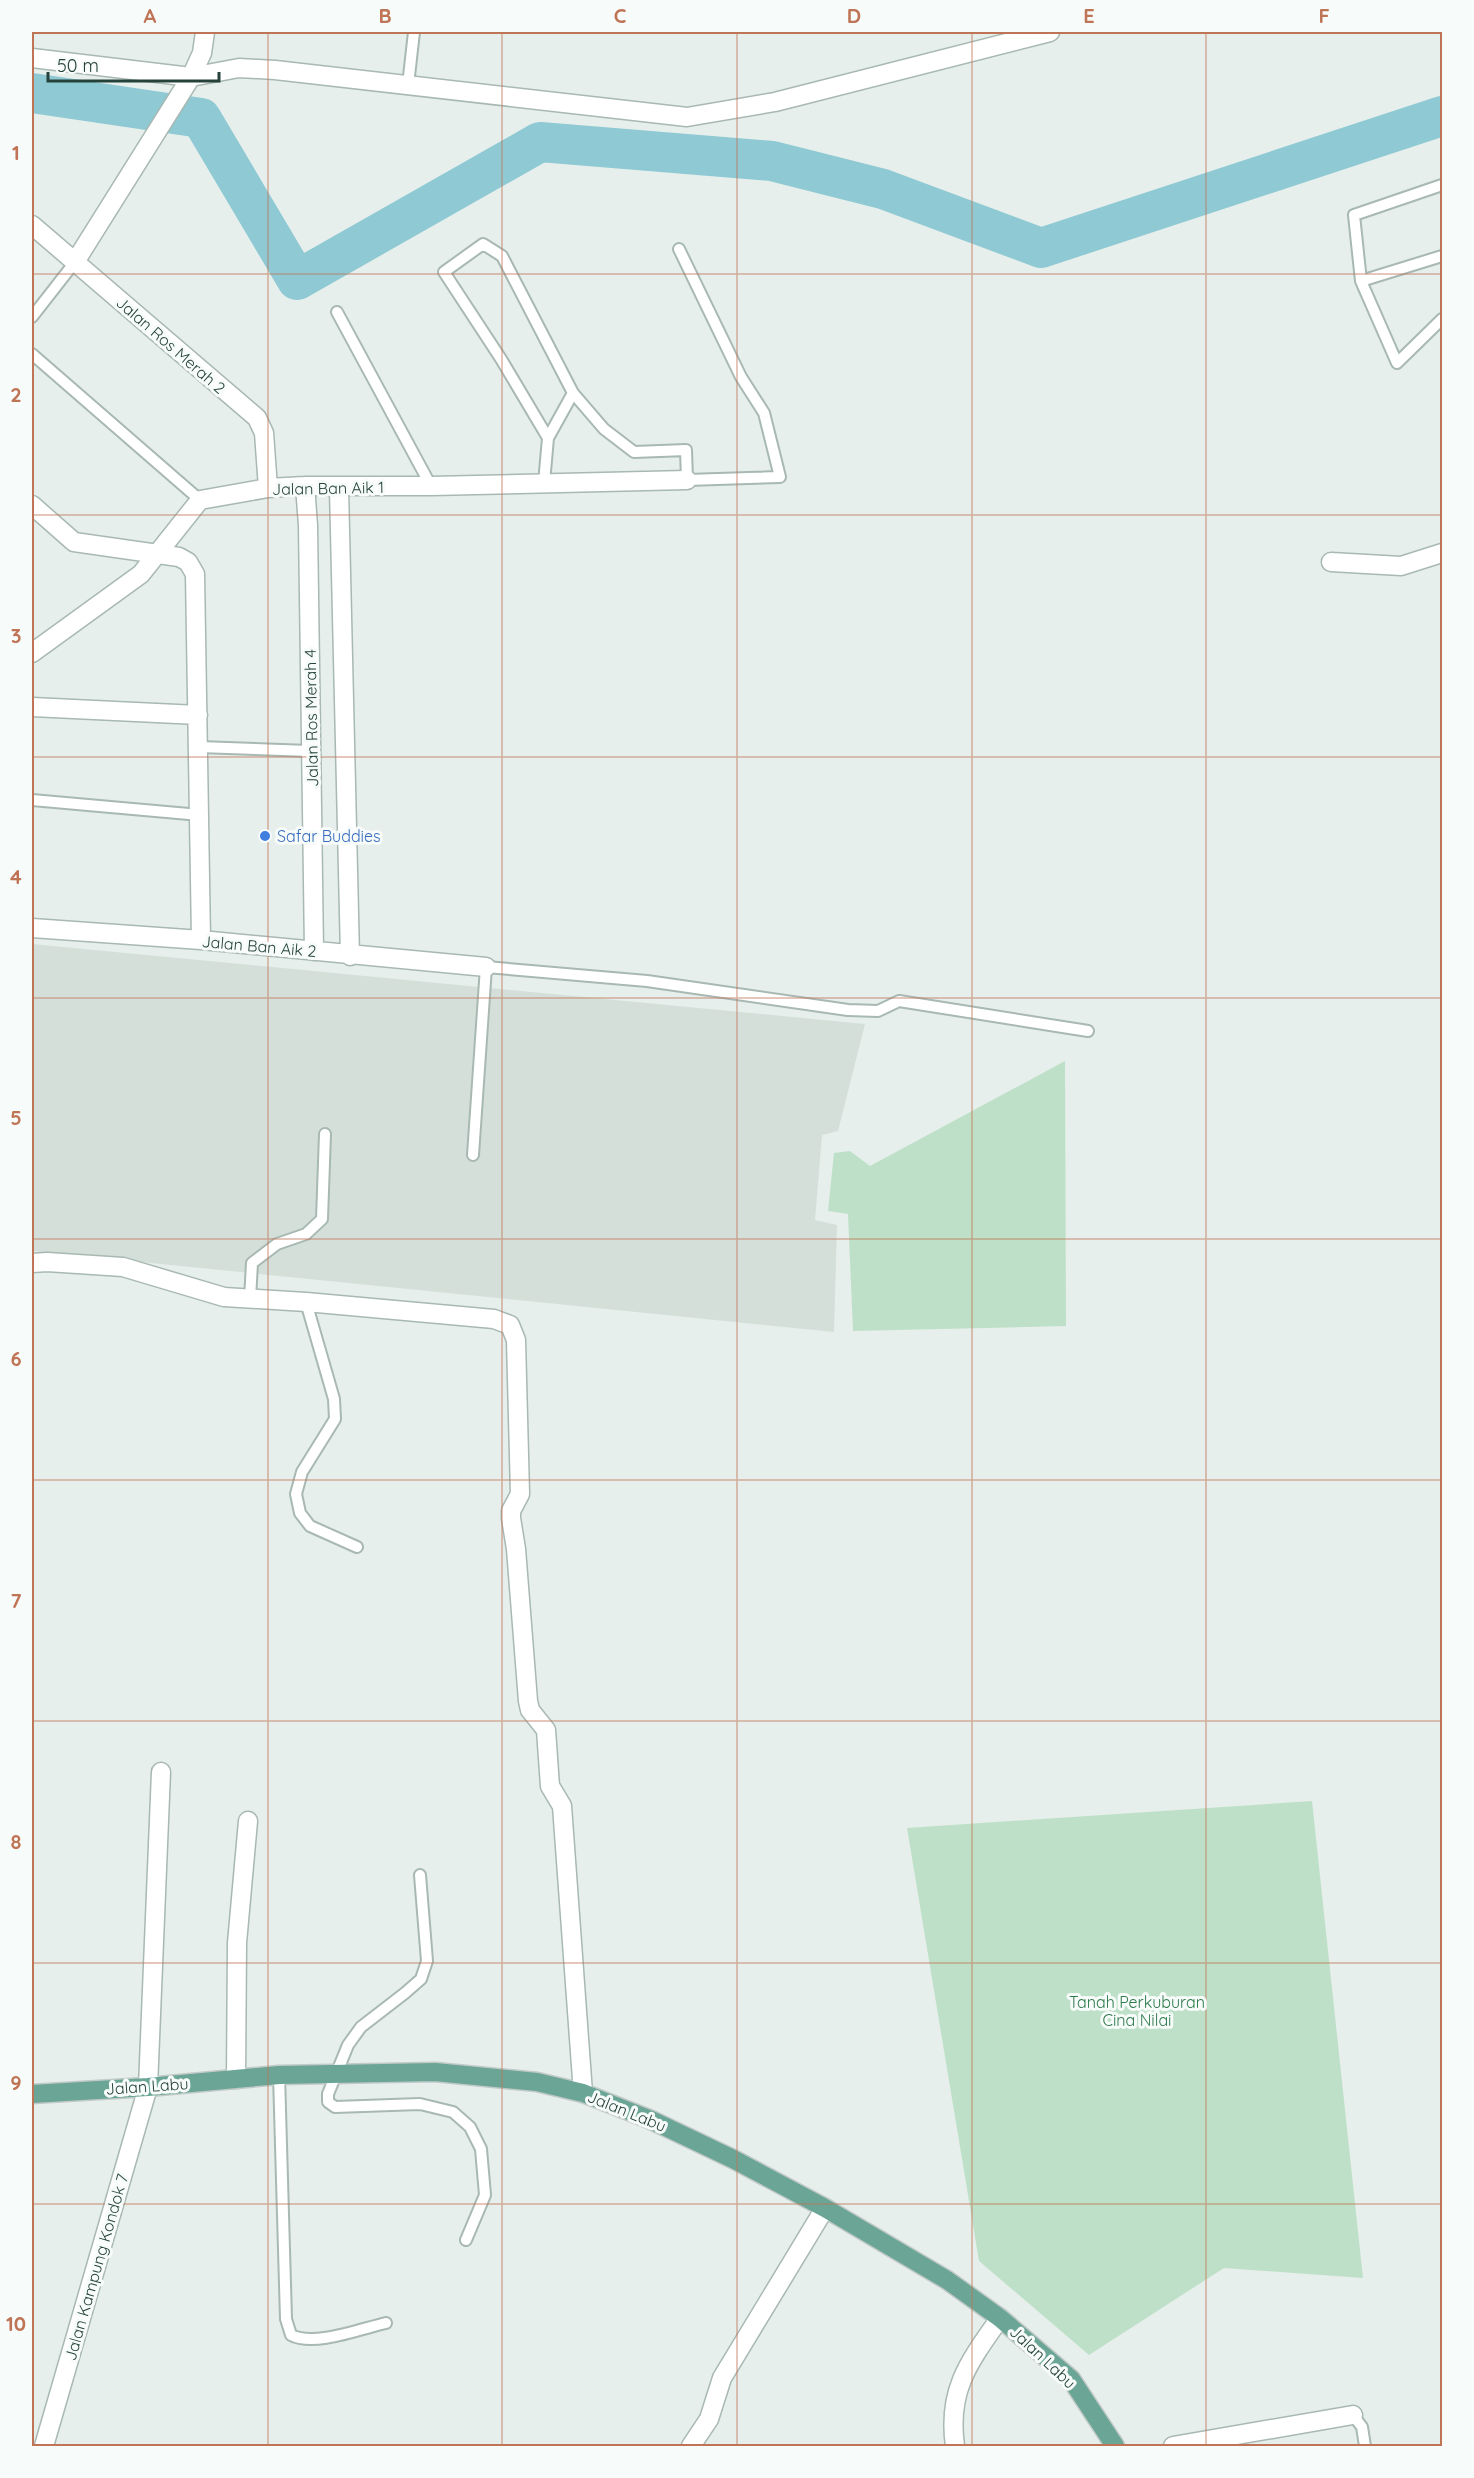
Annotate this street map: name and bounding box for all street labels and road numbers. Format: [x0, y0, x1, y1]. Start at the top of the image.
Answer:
street label: Jalan Ros Merah 2 [112, 292, 230, 398]
street label: Jalan Ban Aik 1 [272, 477, 384, 499]
street label: Jalan Ros Merah 4 [300, 649, 322, 787]
street label: Jalan Ban Aik 2 [201, 931, 317, 961]
street label: Jalan Labu [105, 2073, 189, 2099]
street label: Jalan Labu [585, 2086, 669, 2136]
street label: Jalan Kampung Kondok 7 [60, 2171, 132, 2363]
street label: Jalan Labu [1006, 2321, 1080, 2393]

